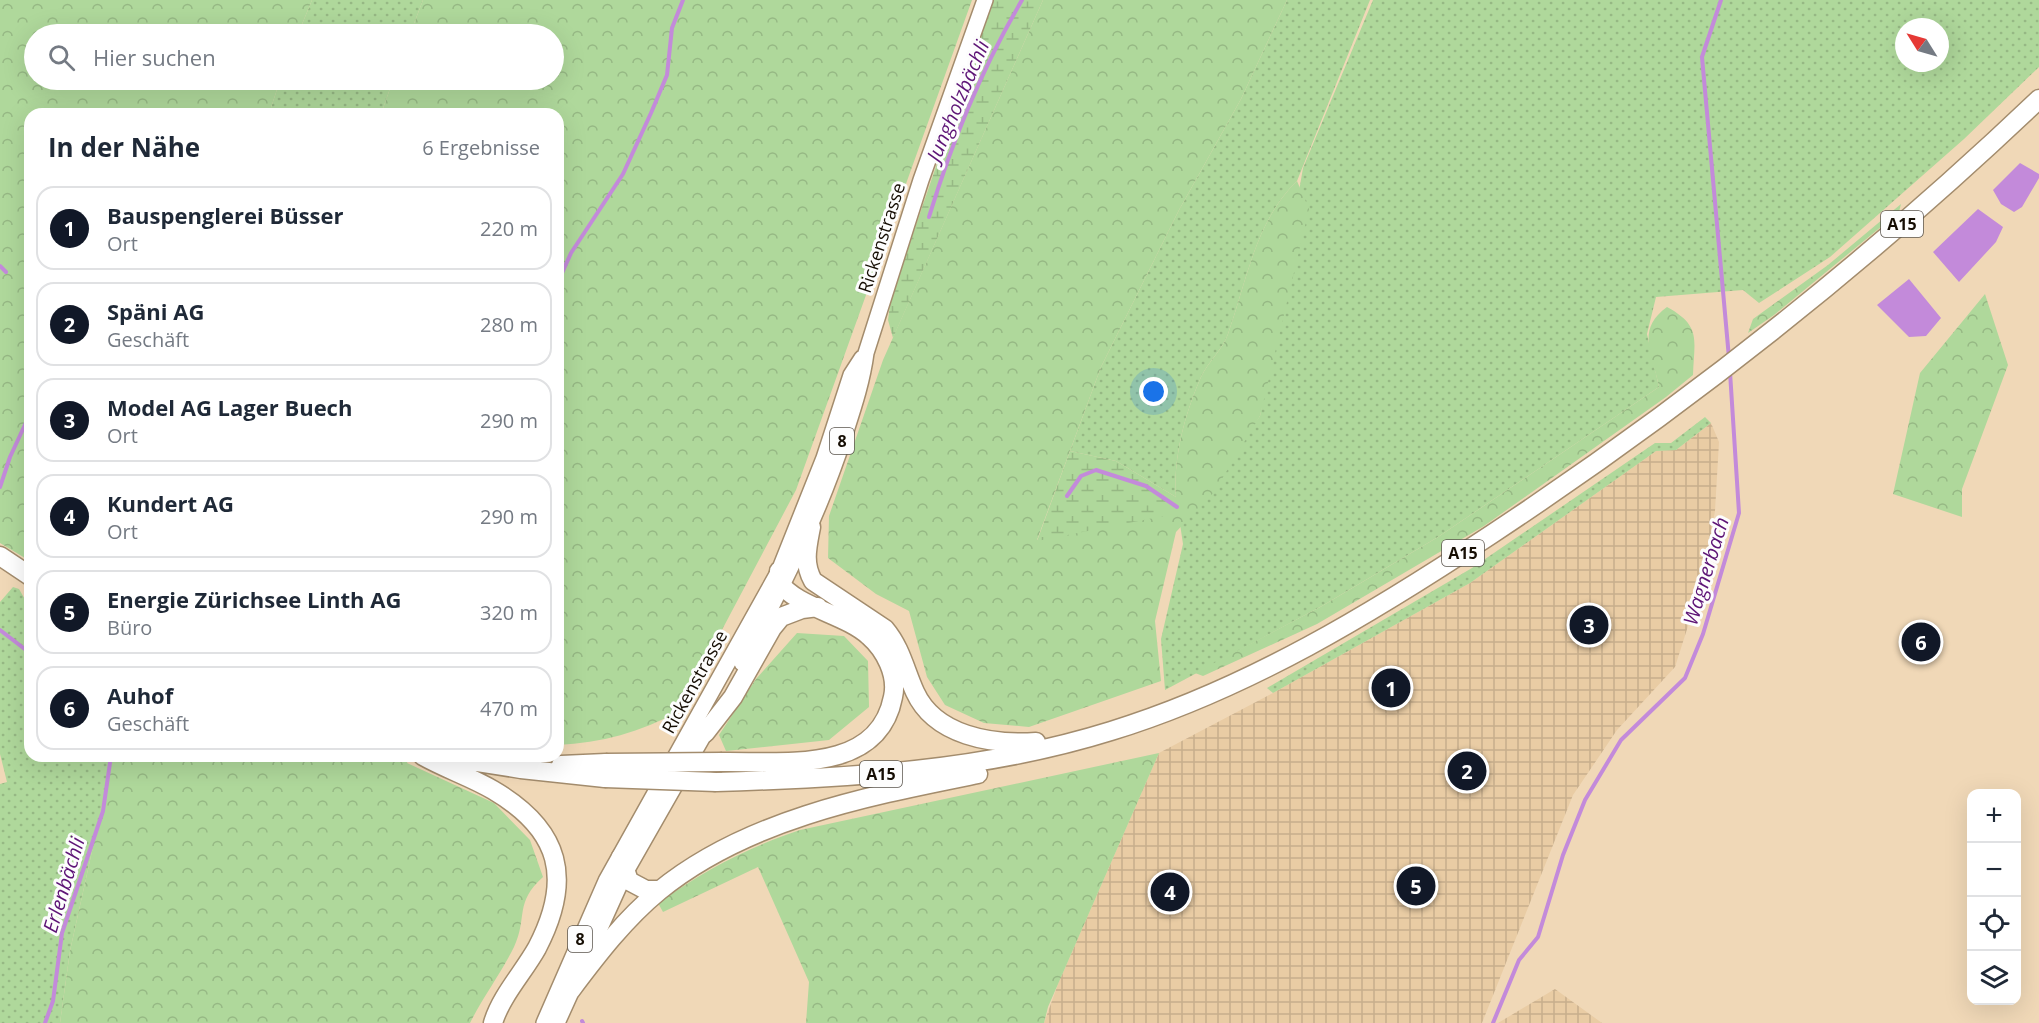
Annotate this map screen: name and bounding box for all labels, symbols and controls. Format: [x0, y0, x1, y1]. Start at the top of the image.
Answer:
north arrow [1895, 18, 1949, 72]
search box [24, 24, 564, 90]
water label: Jungholzbächli [918, 35, 996, 169]
icon: search [45, 41, 78, 74]
text: Hier suchen [93, 42, 216, 72]
text: In der Nähe [48, 129, 200, 165]
text: 6 Ergebnisse [422, 134, 540, 161]
street label: Rickenstrasse [852, 180, 910, 296]
text: Bauspenglerei Büsser [107, 200, 344, 230]
road number: A15 [1881, 211, 1923, 237]
text: 1 [64, 215, 75, 242]
text: 220 m [480, 215, 538, 242]
text: Ort [107, 230, 138, 257]
text: Späni AG [107, 296, 204, 326]
text: 2 [64, 311, 75, 338]
text: 280 m [480, 311, 538, 338]
text: Geschäft [107, 326, 189, 353]
your location [1139, 377, 1168, 406]
text: Model AG Lager Buech [107, 392, 352, 422]
text: 3 [64, 407, 75, 434]
text: 290 m [480, 407, 538, 434]
text: Ort [107, 422, 138, 449]
road number: 8 [830, 428, 854, 454]
text: Kundert AG [107, 488, 234, 518]
text: 4 [64, 503, 75, 530]
text: 290 m [480, 503, 538, 530]
water label: Wagnerbach [1676, 514, 1735, 628]
text: Ort [107, 518, 138, 545]
road number: A15 [1442, 540, 1484, 566]
text: Energie Zürichsee Linth AG [107, 584, 401, 614]
text: 5 [64, 599, 75, 626]
text: 320 m [480, 599, 538, 626]
pin: 3 [1570, 602, 1608, 648]
text: Büro [107, 614, 152, 641]
pin: 6 [1902, 620, 1940, 664]
street label: Rickenstrasse [656, 626, 732, 737]
pin: 1 [1372, 666, 1410, 710]
text: Auhof [107, 680, 173, 710]
text: 6 [64, 695, 75, 722]
text: 470 m [480, 695, 538, 722]
text: Geschäft [107, 710, 189, 737]
pin: 2 [1448, 748, 1486, 794]
road number: A15 [860, 761, 902, 787]
map controls [1967, 789, 2021, 1005]
button: + [1967, 789, 2021, 843]
water label: Erlenbächli [36, 833, 91, 936]
button: − [1967, 843, 2021, 897]
pin: 5 [1396, 864, 1436, 908]
pin: 4 [1150, 870, 1190, 914]
button: locate [1967, 897, 2021, 951]
road number: 8 [568, 926, 592, 952]
button: layers [1967, 951, 2021, 1005]

